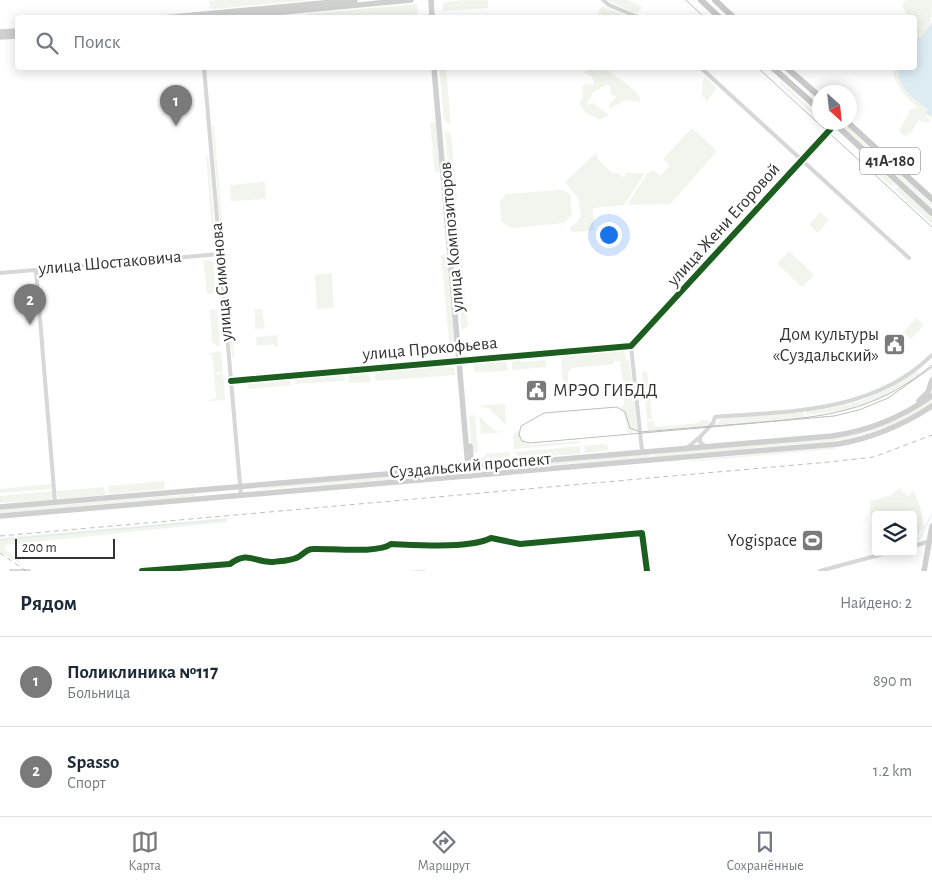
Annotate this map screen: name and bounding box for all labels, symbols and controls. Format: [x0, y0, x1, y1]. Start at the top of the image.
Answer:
search box [15, 15, 917, 70]
icon: search [33, 29, 61, 57]
text: Поиск [73, 33, 120, 52]
pin: 1 [160, 85, 192, 126]
north arrow [812, 85, 857, 130]
road number: 41А-180 [860, 148, 920, 175]
street label: улица Жени Егоровой [664, 160, 784, 291]
street label: улица Композиторов [436, 161, 468, 314]
street label: улица Симонова [208, 222, 236, 343]
your location [596, 222, 622, 248]
street label: улица Шостаковича [37, 248, 182, 278]
pin: 2 [14, 284, 46, 325]
place label: Дом культуры «Суздальский» [772, 326, 879, 365]
public building icon: Дом культуры «Суздальский» [883, 333, 907, 357]
street label: улица Прокофьева [361, 334, 498, 364]
public building icon: МРЭО ГИБДД [525, 379, 549, 403]
place label: МРЭО ГИБДД [553, 382, 658, 400]
street label: Суздальский проспект [389, 450, 552, 482]
map controls [872, 511, 917, 556]
button: layers [872, 511, 917, 556]
sports icon: Yogispace [801, 529, 825, 553]
place label: Yogispace [727, 532, 797, 550]
scale bar [15, 536, 115, 559]
text: 200 m [22, 541, 57, 555]
text: Рядом [20, 593, 77, 614]
text: Найдено: 2 [840, 595, 912, 611]
text: Поликлиника №117 [67, 663, 218, 682]
text: 1 [33, 673, 39, 689]
text: 890 m [873, 673, 912, 689]
text: Больница [67, 685, 130, 701]
text: Spasso [67, 753, 119, 772]
text: 2 [32, 763, 40, 779]
text: 1.2 km [873, 763, 912, 779]
text: Спорт [67, 775, 106, 791]
tab: Карта [128, 828, 161, 875]
tab: Маршрут [417, 828, 470, 875]
tab: Сохранённые [726, 828, 804, 875]

